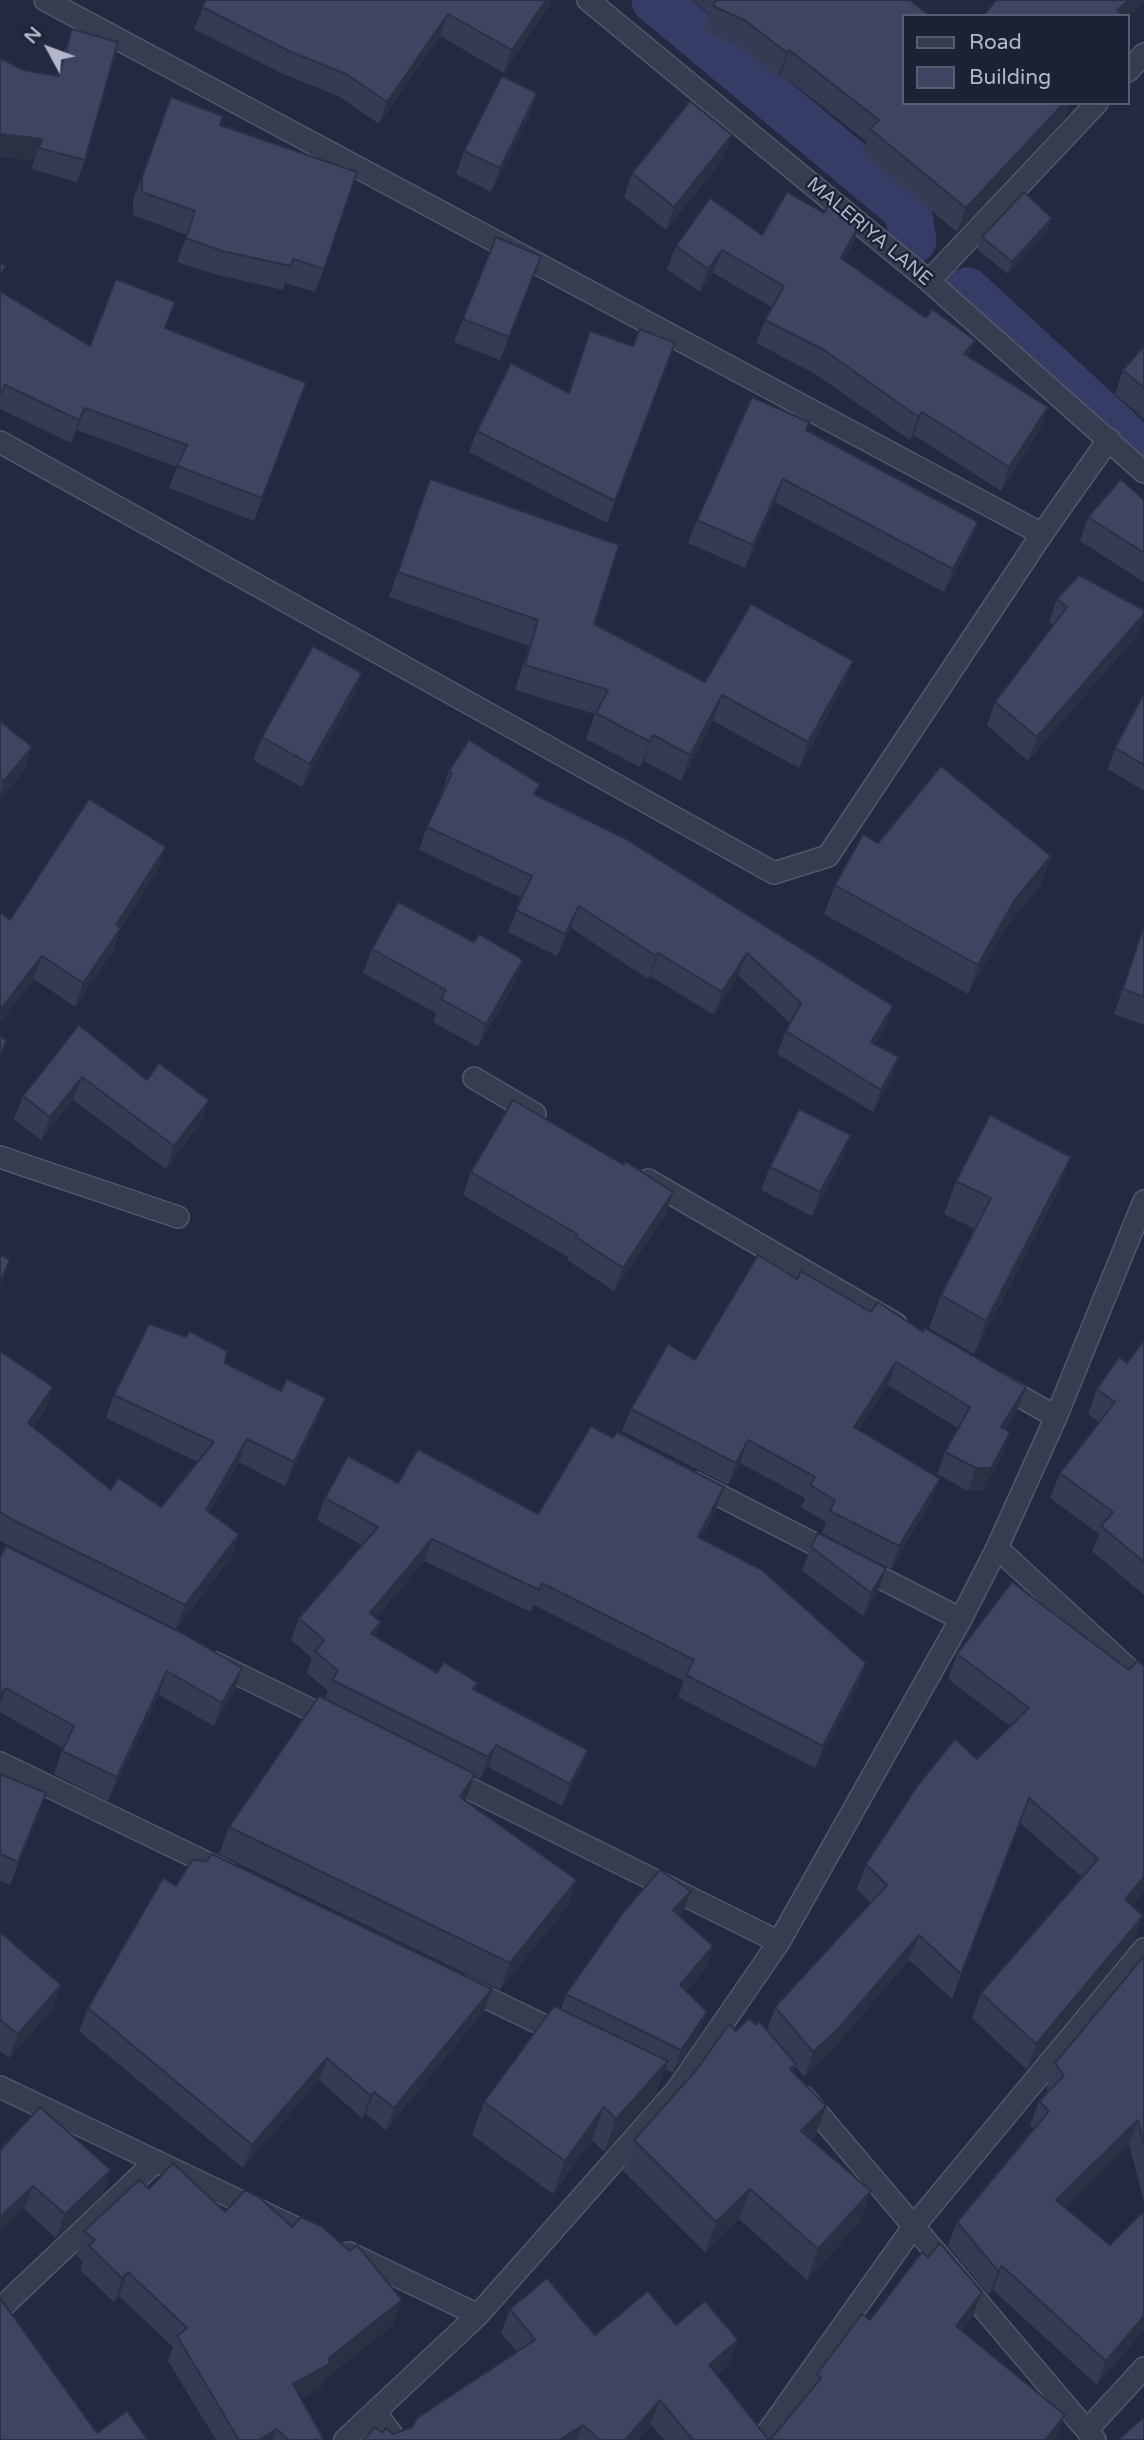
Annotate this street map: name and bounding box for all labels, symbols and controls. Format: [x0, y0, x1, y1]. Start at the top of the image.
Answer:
north arrow [14, 14, 84, 84]
legend [902, 14, 1130, 105]
text: N [20, 22, 46, 48]
text: Road [969, 30, 1022, 55]
text: Building [969, 65, 1051, 90]
street label: MALERIYA LANE [802, 173, 936, 291]

